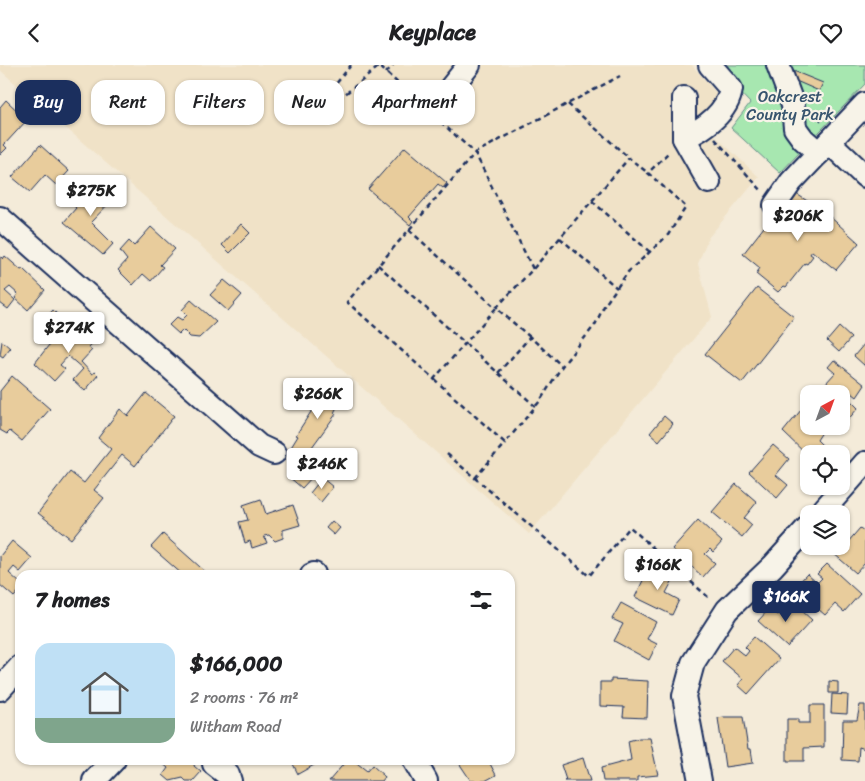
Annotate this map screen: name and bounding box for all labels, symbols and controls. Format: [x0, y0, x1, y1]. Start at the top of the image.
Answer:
text: Keyplace [389, 13, 476, 52]
icon: back [20, 19, 48, 47]
icon: heart [817, 19, 845, 47]
chip: Buy [15, 80, 81, 125]
chip: Rent [91, 80, 165, 125]
chip: Filters [175, 80, 264, 125]
chip: New [274, 80, 344, 125]
chip: Apartment [354, 80, 475, 125]
park label: Oakcrest County Park [746, 82, 834, 129]
pin: $275K [56, 175, 126, 217]
text: $275K [67, 176, 115, 205]
pin: $206K [763, 199, 833, 242]
text: $206K [774, 201, 822, 230]
pin: $274K [34, 311, 104, 354]
text: $274K [45, 313, 93, 342]
pin: $266K [283, 377, 353, 420]
text: $266K [294, 379, 342, 408]
north arrow [800, 385, 850, 435]
map controls [800, 385, 850, 555]
button: locate [800, 445, 850, 495]
pin: $246K [287, 447, 357, 490]
text: $246K [298, 449, 346, 478]
button: layers [800, 505, 850, 555]
pin: $166K [623, 549, 693, 591]
text: $166K [635, 550, 681, 579]
text: 7 homes [35, 581, 110, 619]
pin: $166K [751, 581, 821, 623]
text: $166K [763, 582, 809, 611]
icon: filters [467, 586, 495, 614]
text: $166,000 [190, 645, 282, 683]
icon: home [75, 663, 135, 723]
text: 2 rooms · 76 m² [190, 683, 299, 712]
text: Witham Road [190, 712, 281, 741]

